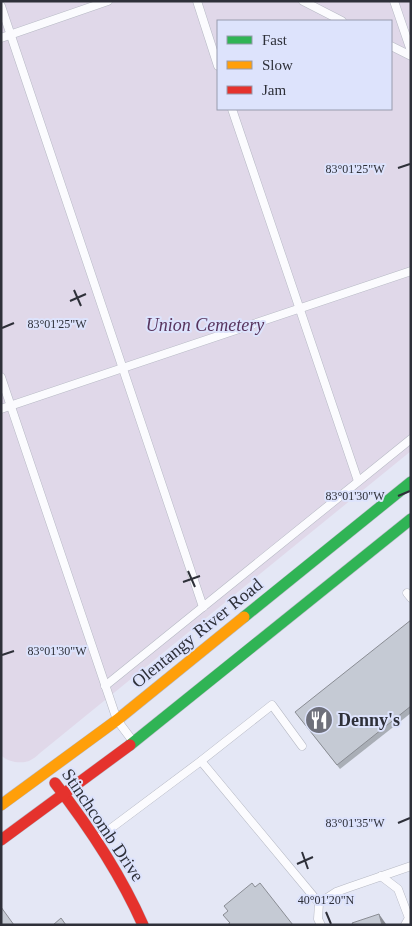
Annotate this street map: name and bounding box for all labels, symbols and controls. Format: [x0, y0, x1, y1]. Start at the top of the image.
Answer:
legend [217, 20, 392, 110]
text: Fast [262, 32, 288, 48]
text: Slow [262, 57, 293, 73]
text: Jam [262, 82, 286, 98]
text: 83°01'25"W [325, 162, 385, 176]
park label: Union Cemetery [146, 315, 264, 335]
text: 83°01'25"W [27, 317, 87, 331]
text: 83°01'30"W [325, 489, 385, 503]
street label: Olentangy River Road [128, 574, 266, 692]
text: 83°01'30"W [27, 644, 87, 658]
restaurant icon: Denny's [304, 705, 334, 735]
place label: Denny's [338, 710, 400, 730]
street label: Stinchcomb Drive [58, 765, 148, 885]
text: 83°01'35"W [325, 816, 385, 830]
text: 40°01'20"N [298, 893, 355, 907]

